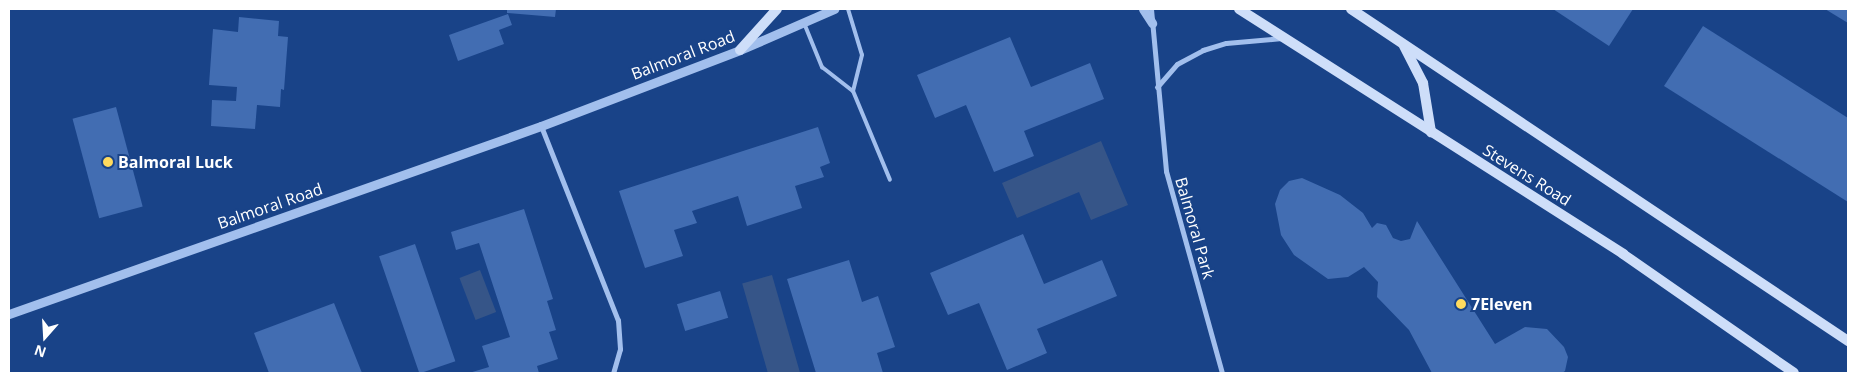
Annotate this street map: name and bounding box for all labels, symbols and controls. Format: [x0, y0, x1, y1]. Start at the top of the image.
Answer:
street label: Balmoral Road [628, 26, 738, 84]
street label: Stevens Road [1479, 140, 1575, 210]
place label: Balmoral Luck [118, 152, 233, 172]
marker: Balmoral Luck [102, 156, 114, 168]
street label: Balmoral Park [1171, 175, 1219, 281]
street label: Balmoral Road [215, 179, 325, 233]
place label: 7Eleven [1471, 294, 1533, 314]
marker: 7Eleven [1455, 298, 1467, 310]
north arrow [20, 312, 70, 362]
text: N [31, 341, 48, 362]

